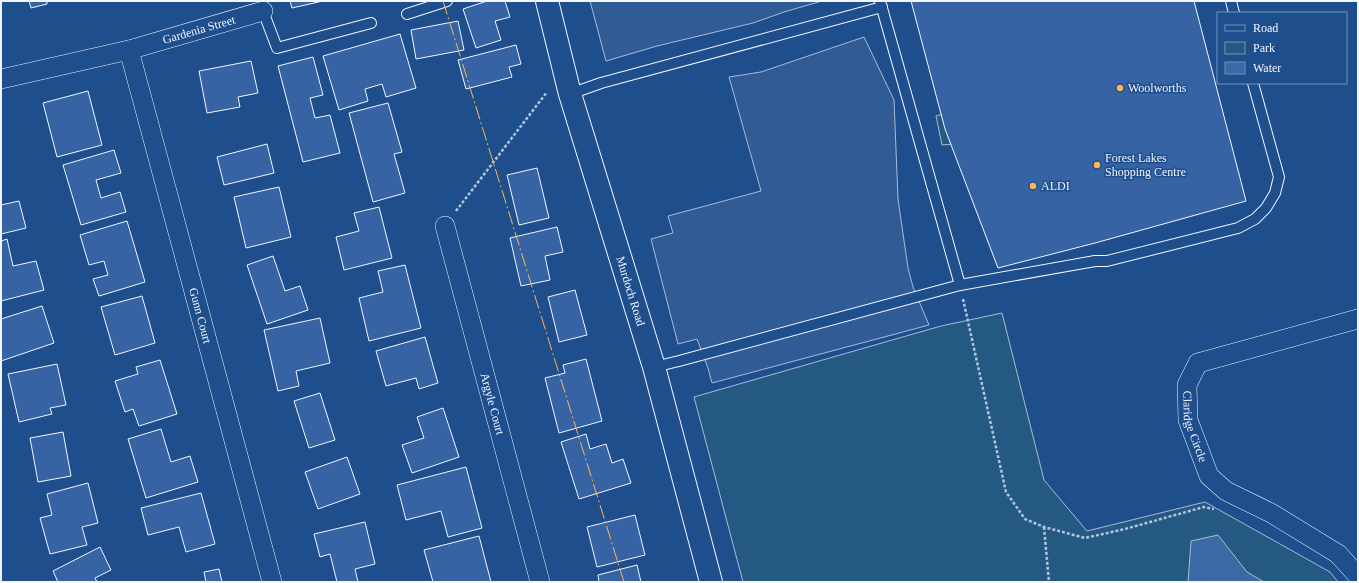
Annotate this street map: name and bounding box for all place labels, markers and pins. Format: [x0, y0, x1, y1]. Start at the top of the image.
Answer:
place label: Woolworths [1128, 81, 1187, 95]
marker: Woolworths [1115, 83, 1125, 93]
place label: Forest Lakes Shopping Centre [1105, 151, 1186, 179]
marker: Forest Lakes Shopping Centre [1092, 160, 1102, 170]
place label: ALDI [1041, 179, 1070, 193]
marker: ALDI [1028, 181, 1038, 191]

